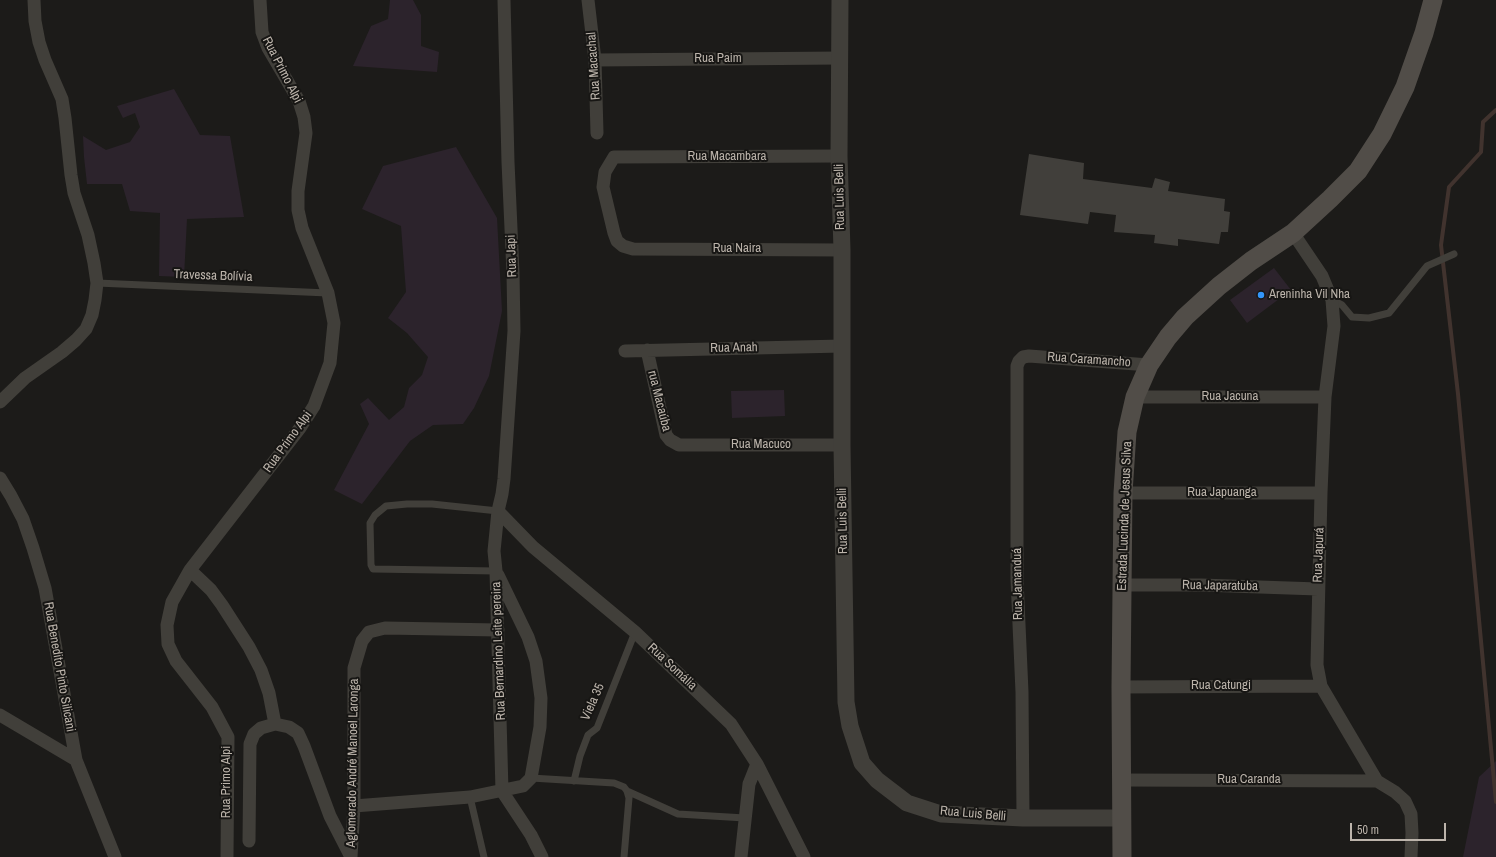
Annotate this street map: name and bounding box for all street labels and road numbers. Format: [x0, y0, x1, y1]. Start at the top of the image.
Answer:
street label: Rua Macachal [584, 31, 604, 101]
street label: Rua Primo Alpi [259, 34, 305, 106]
street label: Rua Paim [694, 51, 742, 67]
street label: Rua Macambara [688, 149, 766, 165]
street label: Rua Luis Belli [832, 164, 848, 230]
street label: Rua Japi [503, 234, 521, 278]
street label: Rua Naira [713, 241, 761, 257]
street label: Travessa Bolívia [173, 267, 253, 285]
street label: Rua Anah [710, 340, 758, 356]
street label: Rua Caramancho [1047, 349, 1131, 371]
street label: rua Macaúba [644, 369, 674, 433]
street label: Rua Jacuna [1202, 389, 1258, 405]
street label: Rua Primo Alpi [260, 408, 316, 476]
street label: Rua Macuco [731, 437, 791, 453]
street label: Estrada Lucinda de Jesus Silva [1115, 441, 1135, 591]
street label: Rua Japuanga [1187, 485, 1257, 501]
street label: Rua Luis Belli [835, 488, 851, 554]
street label: Rua Japurá [1310, 527, 1328, 583]
street label: Rua Jamanduá [1010, 548, 1026, 620]
street label: Rua Japaratuba [1182, 578, 1258, 594]
street label: Rua Bernardino Leite pereira [489, 581, 509, 721]
street label: Rua Benedito Pinto Silicani [40, 601, 78, 733]
street label: Rua Somália [644, 640, 700, 694]
street label: Aglomerado André Manoel Laronga [344, 678, 362, 848]
street label: Rua Catungi [1191, 678, 1251, 694]
street label: Viela 35 [578, 681, 608, 723]
street label: Rua Primo Alpi [219, 746, 235, 818]
street label: Rua Caranda [1217, 772, 1281, 788]
street label: Rua Luis Belli [939, 803, 1007, 825]

